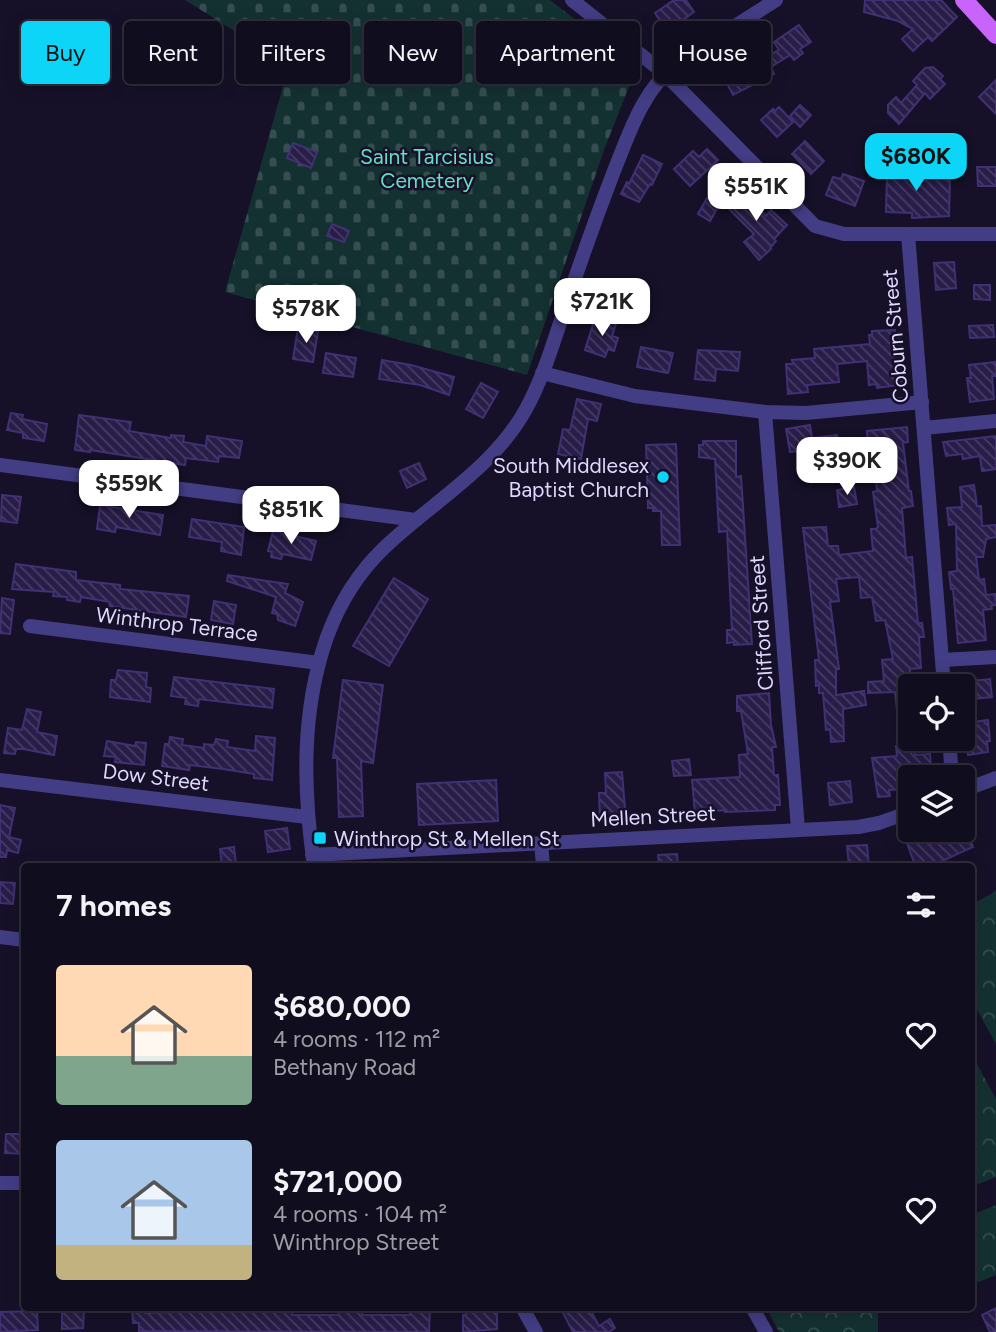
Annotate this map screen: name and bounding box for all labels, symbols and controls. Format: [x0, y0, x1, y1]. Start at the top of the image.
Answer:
chip: Buy [21, 21, 110, 84]
chip: Rent [124, 21, 222, 84]
chip: Filters [236, 21, 350, 84]
chip: New [364, 21, 462, 84]
chip: Apartment [476, 21, 640, 84]
chip: House [654, 21, 771, 84]
pin: $680K [867, 134, 965, 193]
text: $680K [881, 142, 951, 170]
park label: Saint Tarcisius Cemetery [360, 144, 494, 193]
pin: $551K [707, 164, 805, 223]
text: $551K [724, 172, 788, 200]
street label: Coburn Street [877, 268, 913, 404]
pin: $721K [553, 278, 651, 338]
pin: $578K [257, 286, 355, 345]
text: $721K [570, 287, 634, 315]
text: $578K [272, 294, 340, 322]
pin: $390K [798, 438, 896, 497]
text: $390K [812, 446, 882, 474]
place label: South Middlesex Baptist Church [493, 453, 649, 502]
pin: $559K [80, 461, 178, 520]
text: $559K [95, 469, 163, 497]
marker: South Middlesex Baptist Church [655, 469, 671, 485]
pin: $851K [242, 486, 340, 546]
text: $851K [258, 495, 324, 523]
street label: Clifford Street [744, 554, 778, 692]
street label: Winthrop Terrace [95, 602, 259, 646]
map controls [898, 674, 975, 842]
button: locate [898, 674, 975, 751]
street label: Dow Street [101, 758, 211, 796]
button: layers [898, 765, 975, 842]
street label: Mellen Street [590, 800, 716, 832]
place label: Winthrop St & Mellen St [334, 826, 560, 851]
marker: Winthrop St & Mellen St [312, 830, 328, 846]
icon: filters [902, 886, 940, 924]
text: 7 homes [56, 887, 171, 924]
text: $680,000 [273, 988, 411, 1025]
icon: home [112, 993, 196, 1077]
icon: heart [902, 1016, 940, 1054]
text: 4 rooms · 112 m² [273, 1025, 440, 1053]
text: Bethany Road [273, 1053, 416, 1081]
text: $721,000 [273, 1163, 402, 1200]
icon: home [112, 1168, 196, 1252]
icon: heart [902, 1191, 940, 1229]
text: 4 rooms · 104 m² [273, 1200, 447, 1228]
text: Winthrop Street [273, 1228, 440, 1256]

